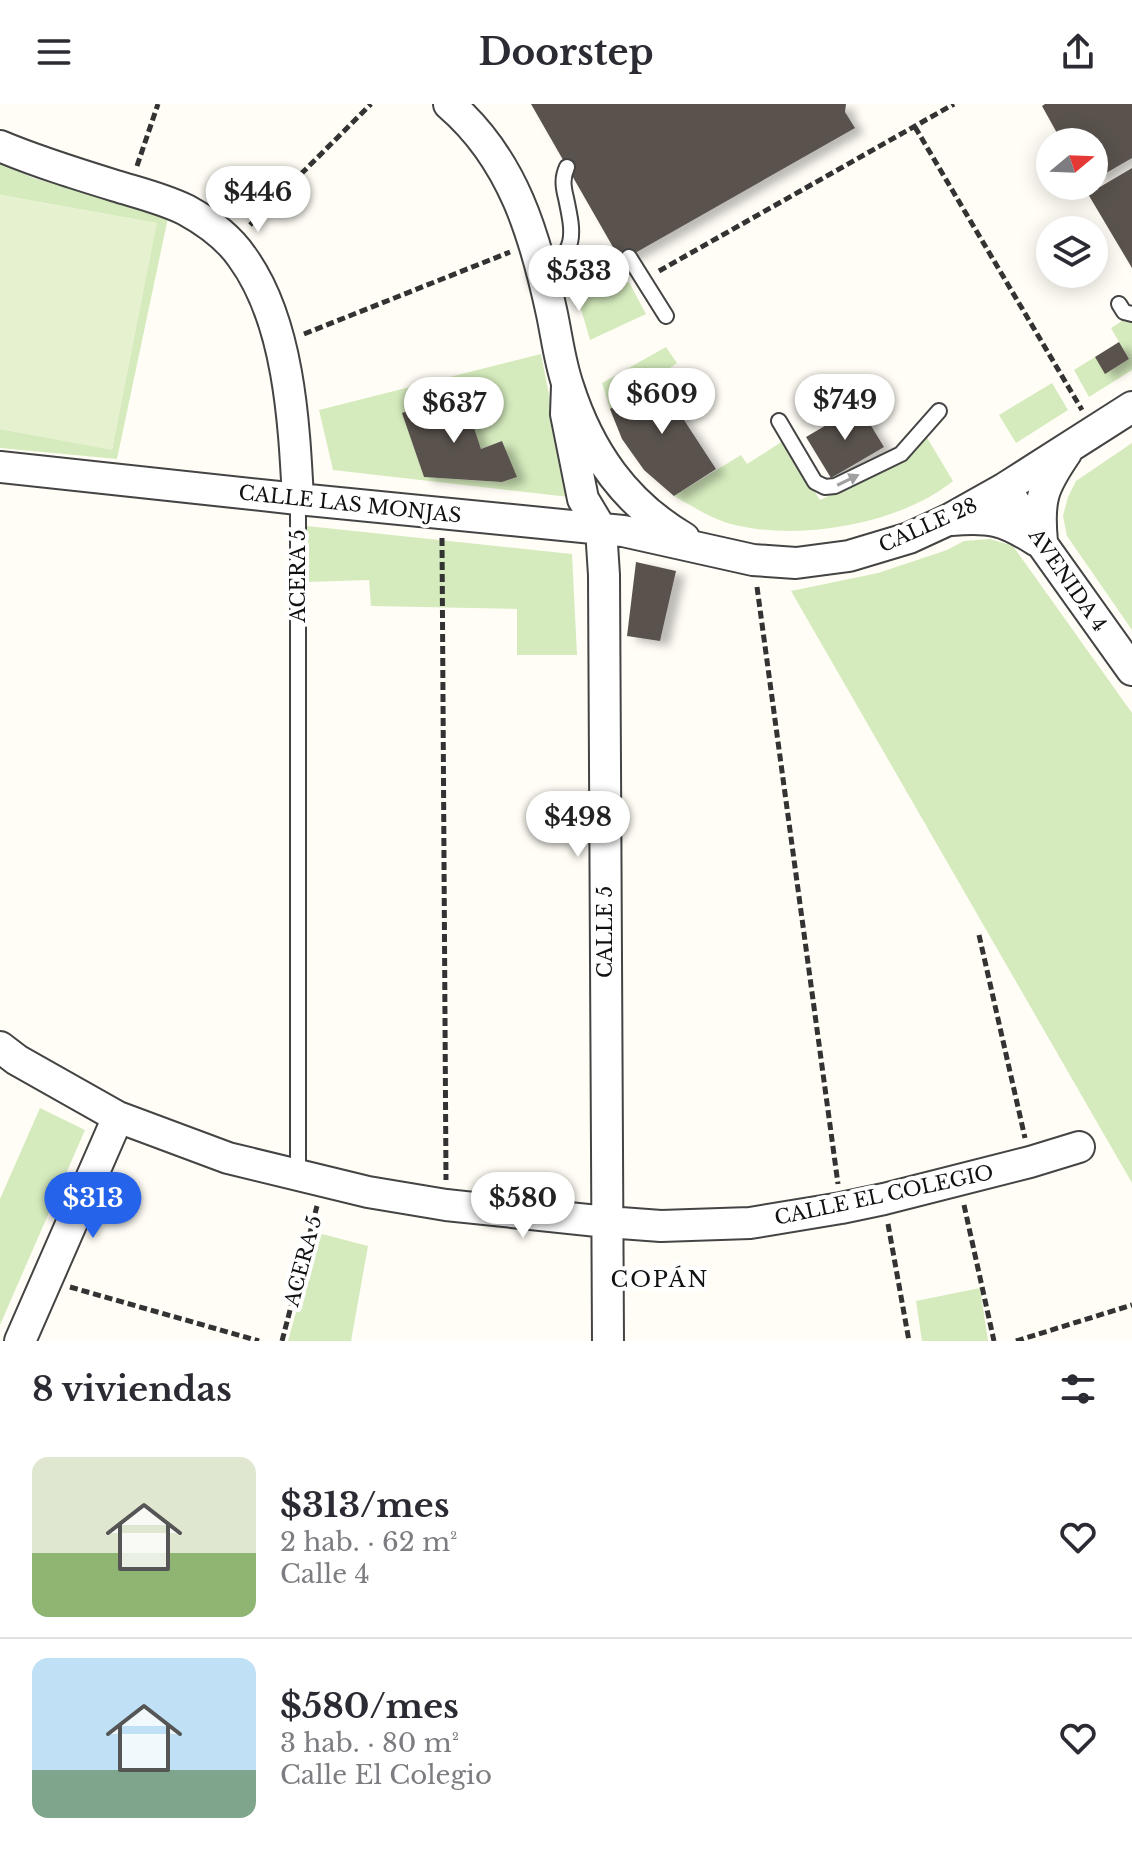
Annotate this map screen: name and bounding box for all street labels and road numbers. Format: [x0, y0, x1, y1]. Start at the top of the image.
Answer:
street label: CALLE LAS MONJAS [238, 480, 462, 528]
street label: CALLE 28 [875, 493, 981, 557]
street label: AVENIDA 4 [1023, 523, 1112, 636]
street label: ACERA 5 [286, 529, 310, 624]
street label: CALLE 5 [593, 886, 617, 978]
street label: CALLE EL COLEGIO [772, 1160, 996, 1230]
street label: ACERA 5 [279, 1213, 327, 1310]

